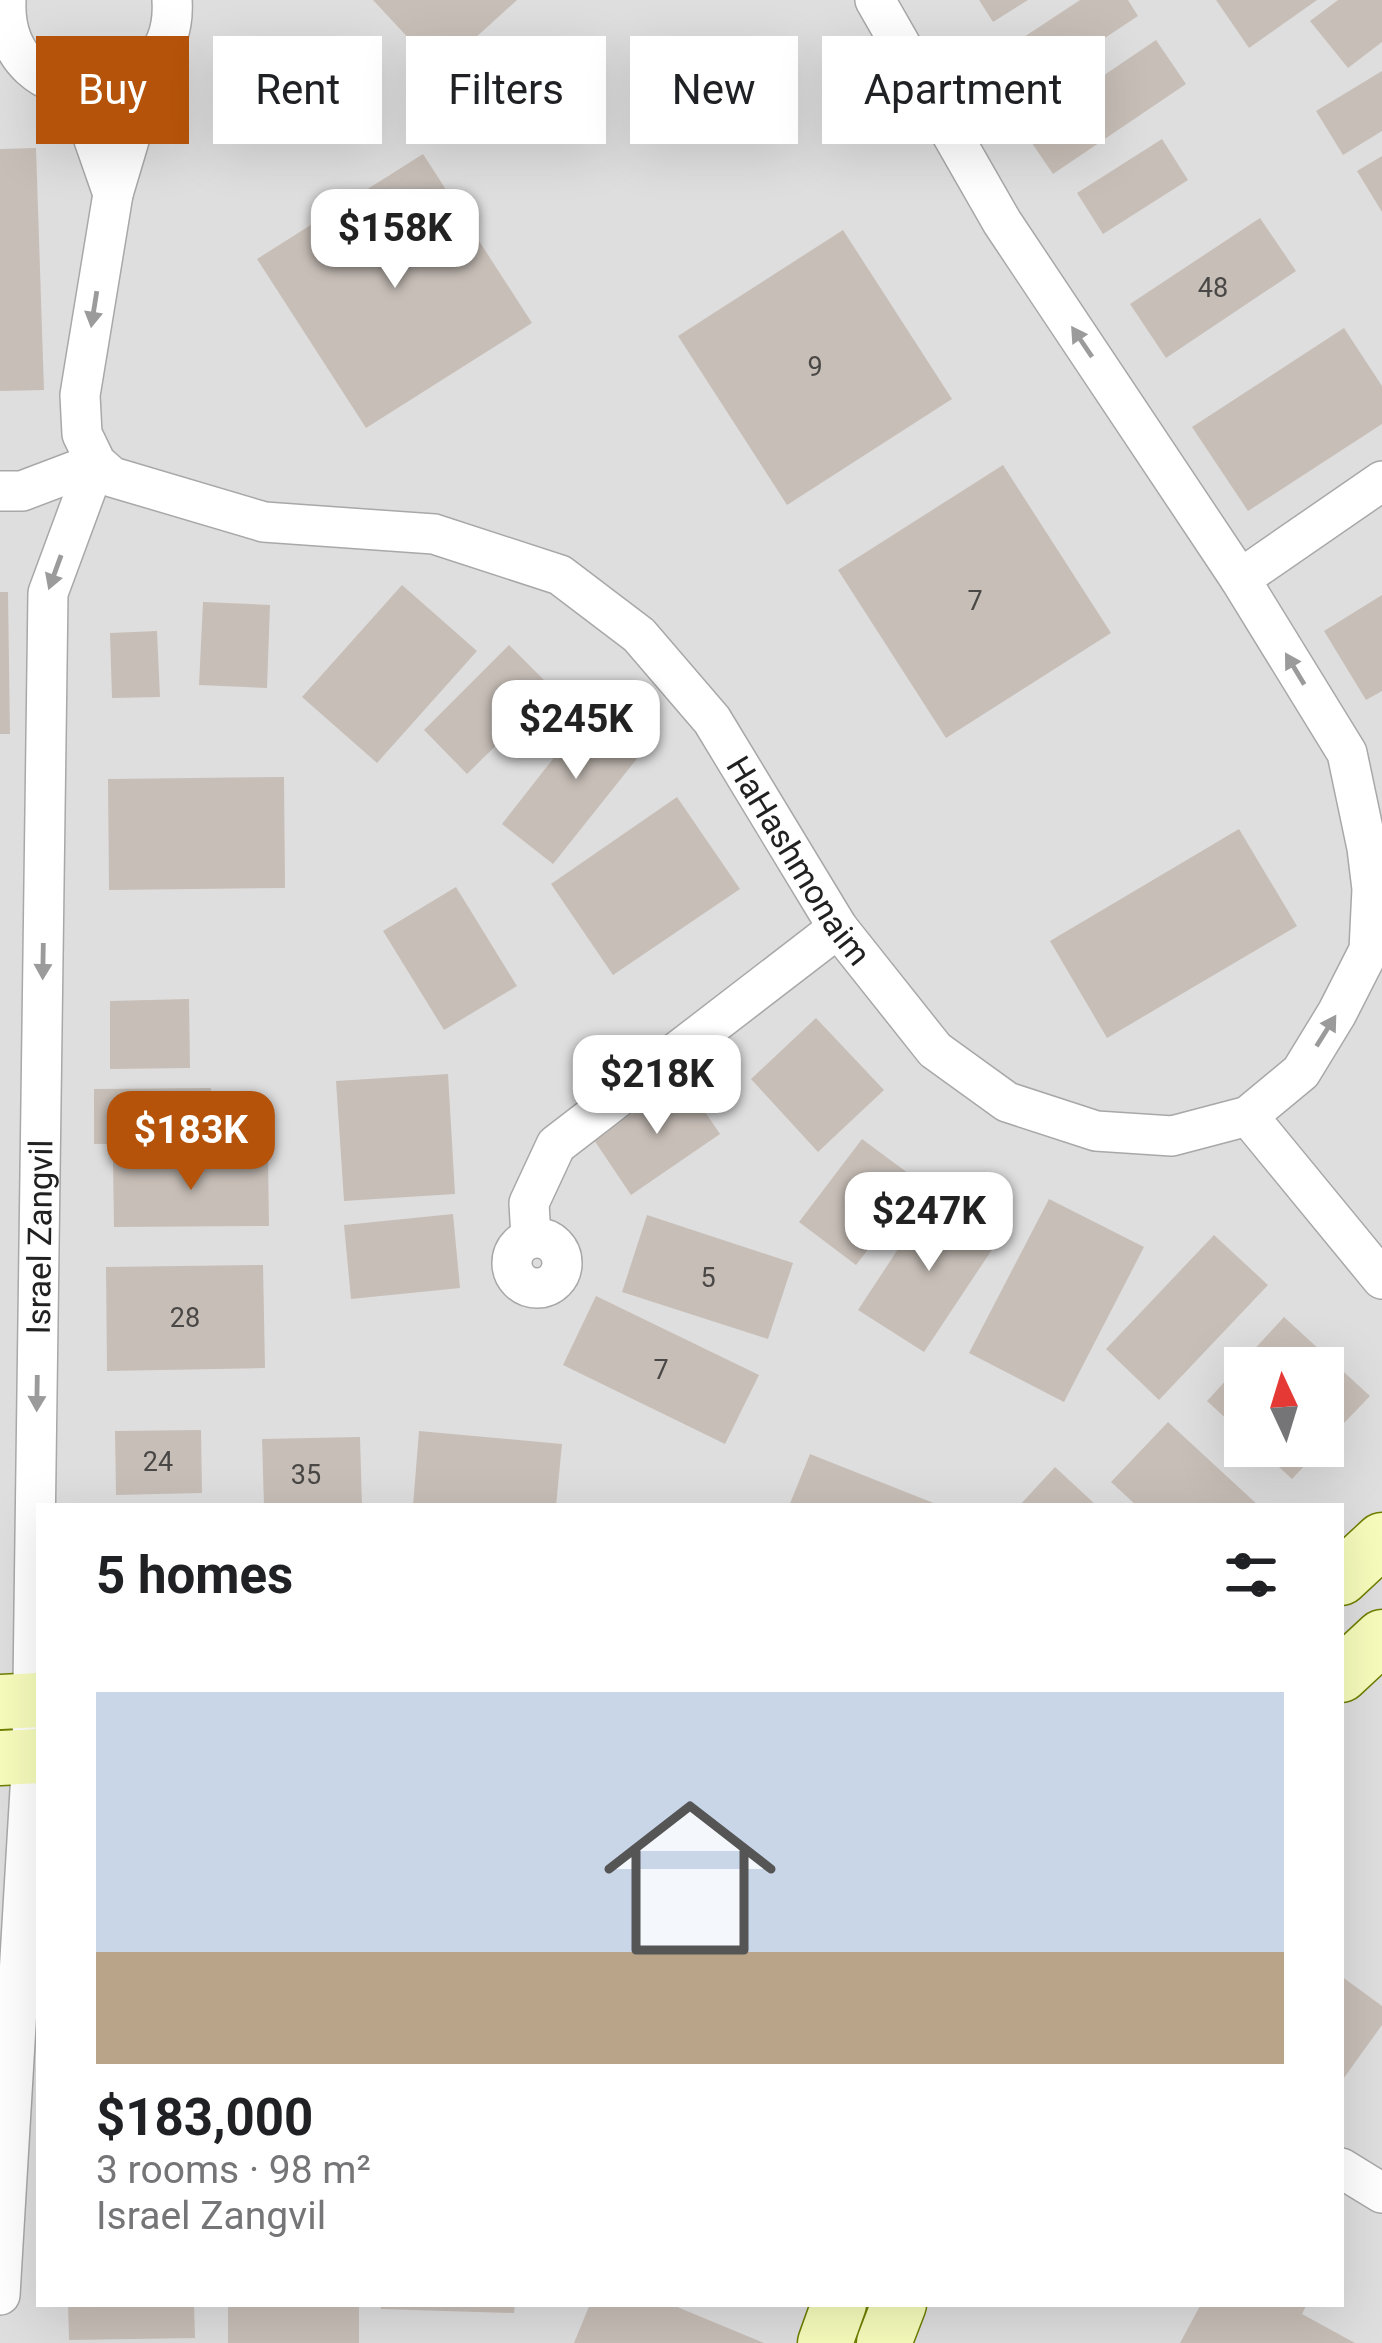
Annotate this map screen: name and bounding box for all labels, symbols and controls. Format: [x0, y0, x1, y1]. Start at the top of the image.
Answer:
chip: Buy [36, 36, 189, 144]
chip: Rent [213, 36, 382, 144]
chip: Filters [406, 36, 606, 144]
chip: New [630, 36, 798, 144]
chip: Apartment [822, 36, 1105, 144]
pin: $158K [311, 189, 479, 291]
text: $158K [338, 205, 452, 251]
house number: 48 [1198, 272, 1228, 304]
one-way arrow [85, 291, 104, 328]
one-way arrow [1072, 325, 1094, 358]
house number: 9 [807, 351, 823, 383]
one-way arrow [45, 555, 64, 591]
house number: 7 [967, 585, 983, 617]
one-way arrow [1285, 652, 1306, 686]
pin: $245K [492, 680, 660, 782]
text: $245K [519, 696, 633, 742]
street label: HaHashmonaim [719, 749, 879, 973]
one-way arrow [33, 943, 52, 981]
one-way arrow [1315, 1014, 1336, 1048]
pin: $218K [573, 1035, 741, 1137]
text: $218K [600, 1051, 714, 1097]
pin: $183K [107, 1091, 275, 1193]
text: $183K [134, 1107, 248, 1153]
street label: Israel Zangvil [18, 1139, 60, 1335]
pin: $247K [845, 1172, 1013, 1274]
text: $247K [872, 1188, 986, 1234]
house number: 5 [700, 1262, 716, 1294]
house number: 28 [170, 1302, 200, 1334]
north arrow [1224, 1347, 1344, 1467]
map controls [1224, 1347, 1344, 1467]
house number: 7 [653, 1354, 669, 1386]
one-way arrow [27, 1375, 47, 1413]
house number: 24 [143, 1446, 173, 1478]
house number: 35 [291, 1459, 321, 1491]
icon: filters [1218, 1542, 1284, 1608]
text: 5 homes [96, 1546, 293, 1605]
icon: home [582, 1770, 798, 1986]
text: $183,000 [96, 2088, 313, 2147]
text: 3 rooms · 98 m² [96, 2147, 371, 2193]
text: Israel Zangvil [96, 2193, 326, 2239]

